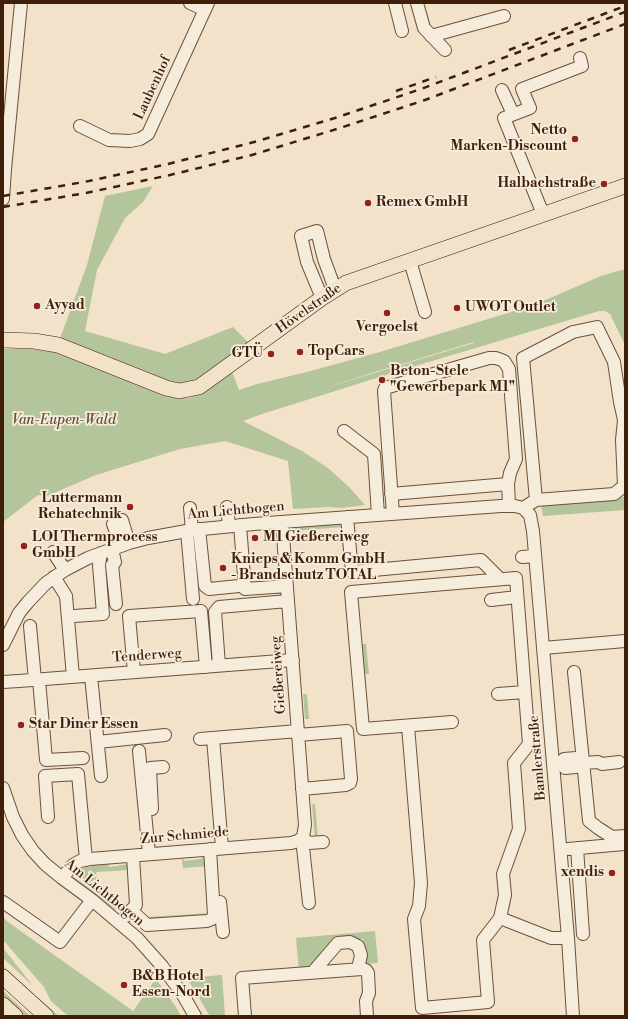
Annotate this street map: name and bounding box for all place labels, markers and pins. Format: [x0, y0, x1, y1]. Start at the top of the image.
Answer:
place label: Netto Marken-Discount [450, 123, 567, 156]
marker: Netto Marken-Discount [570, 134, 580, 144]
place label: Halbachstraße [497, 176, 596, 192]
marker: Halbachstraße [599, 179, 609, 189]
place label: Remex GmbH [376, 195, 468, 211]
marker: Remex GmbH [363, 198, 373, 208]
place label: Ayyad [45, 298, 85, 314]
place label: UWOT Outlet [465, 300, 556, 316]
marker: Ayyad [32, 301, 42, 311]
marker: UWOT Outlet [452, 303, 462, 313]
marker: Vergoelst [382, 308, 392, 318]
place label: Vergoelst [356, 320, 418, 336]
place label: TopCars [308, 344, 365, 360]
place label: GTÜ [231, 346, 263, 362]
marker: TopCars [295, 347, 305, 357]
marker: GTÜ [266, 349, 276, 359]
place label: Beton-Stele "Gewerbepark M1" [390, 364, 515, 396]
marker: Beton-Stele "Gewerbepark M1" [377, 375, 387, 385]
place label: Luttermann Rehatechnik [38, 491, 122, 524]
marker: Luttermann Rehatechnik [125, 502, 135, 512]
place label: LOI Thermprocess GmbH [32, 530, 158, 562]
place label: M1 Gießereiweg [263, 530, 369, 546]
marker: M1 Gießereiweg [250, 533, 260, 543]
marker: LOI Thermprocess GmbH [19, 541, 29, 551]
place label: Knieps & Komm GmbH - Brandschutz TOTAL [231, 552, 385, 584]
marker: Knieps & Komm GmbH - Brandschutz TOTAL [218, 563, 228, 573]
place label: Star Diner Essen [29, 717, 138, 733]
marker: Star Diner Essen [16, 720, 26, 730]
place label: xendis [561, 865, 604, 881]
marker: xendis [607, 868, 617, 878]
place label: B&B Hotel Essen-Nord [132, 969, 210, 1002]
marker: B&B Hotel Essen-Nord [119, 980, 129, 990]

